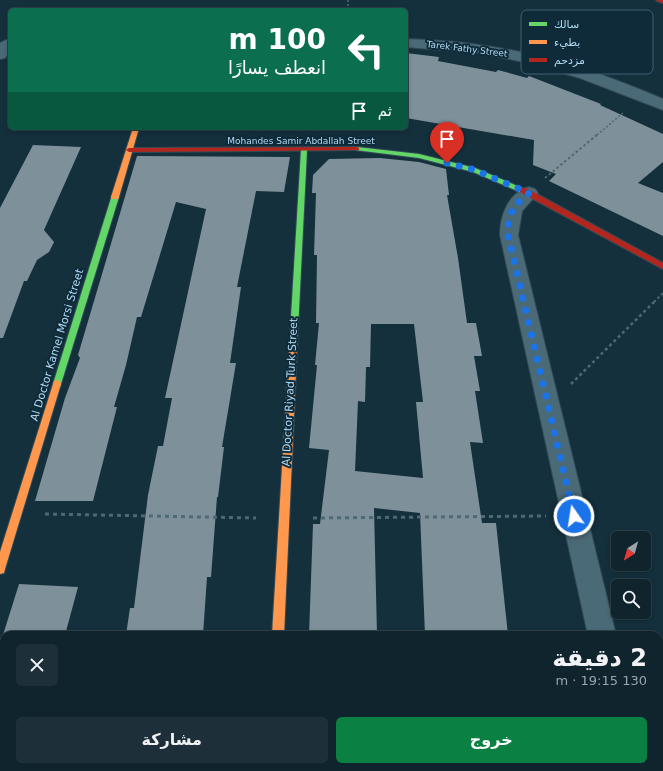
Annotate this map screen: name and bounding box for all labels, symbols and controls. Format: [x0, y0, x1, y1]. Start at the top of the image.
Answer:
legend [521, 10, 653, 74]
text: سالك [554, 18, 579, 31]
text: 100 m [229, 23, 326, 56]
icon: left [340, 24, 392, 76]
text: بطيء [554, 36, 580, 49]
street label: Tarek Fathy Street [425, 39, 508, 59]
text: مزدحم [554, 54, 585, 67]
text: انعطف يسارًا [228, 57, 326, 78]
icon: arrive [348, 100, 370, 122]
text: ثم [378, 102, 392, 120]
pin [430, 122, 464, 163]
icon: arrive [436, 128, 458, 150]
street label: Mohandes Samir Abdallah Street [227, 136, 375, 146]
street label: Al Doctor Kamel Morsi Street [28, 267, 87, 423]
street label: Al Doctor Riyad Turk Street [280, 317, 300, 467]
position arrow [553, 495, 595, 537]
north arrow [611, 531, 651, 571]
map controls [611, 531, 651, 619]
button: search [611, 579, 651, 619]
button: close [16, 644, 58, 686]
text: 2 دقيقة [552, 644, 647, 672]
text: 130 m · 19:15 [556, 673, 647, 688]
button: مشاركة [16, 717, 328, 763]
button: خروج [336, 717, 647, 763]

